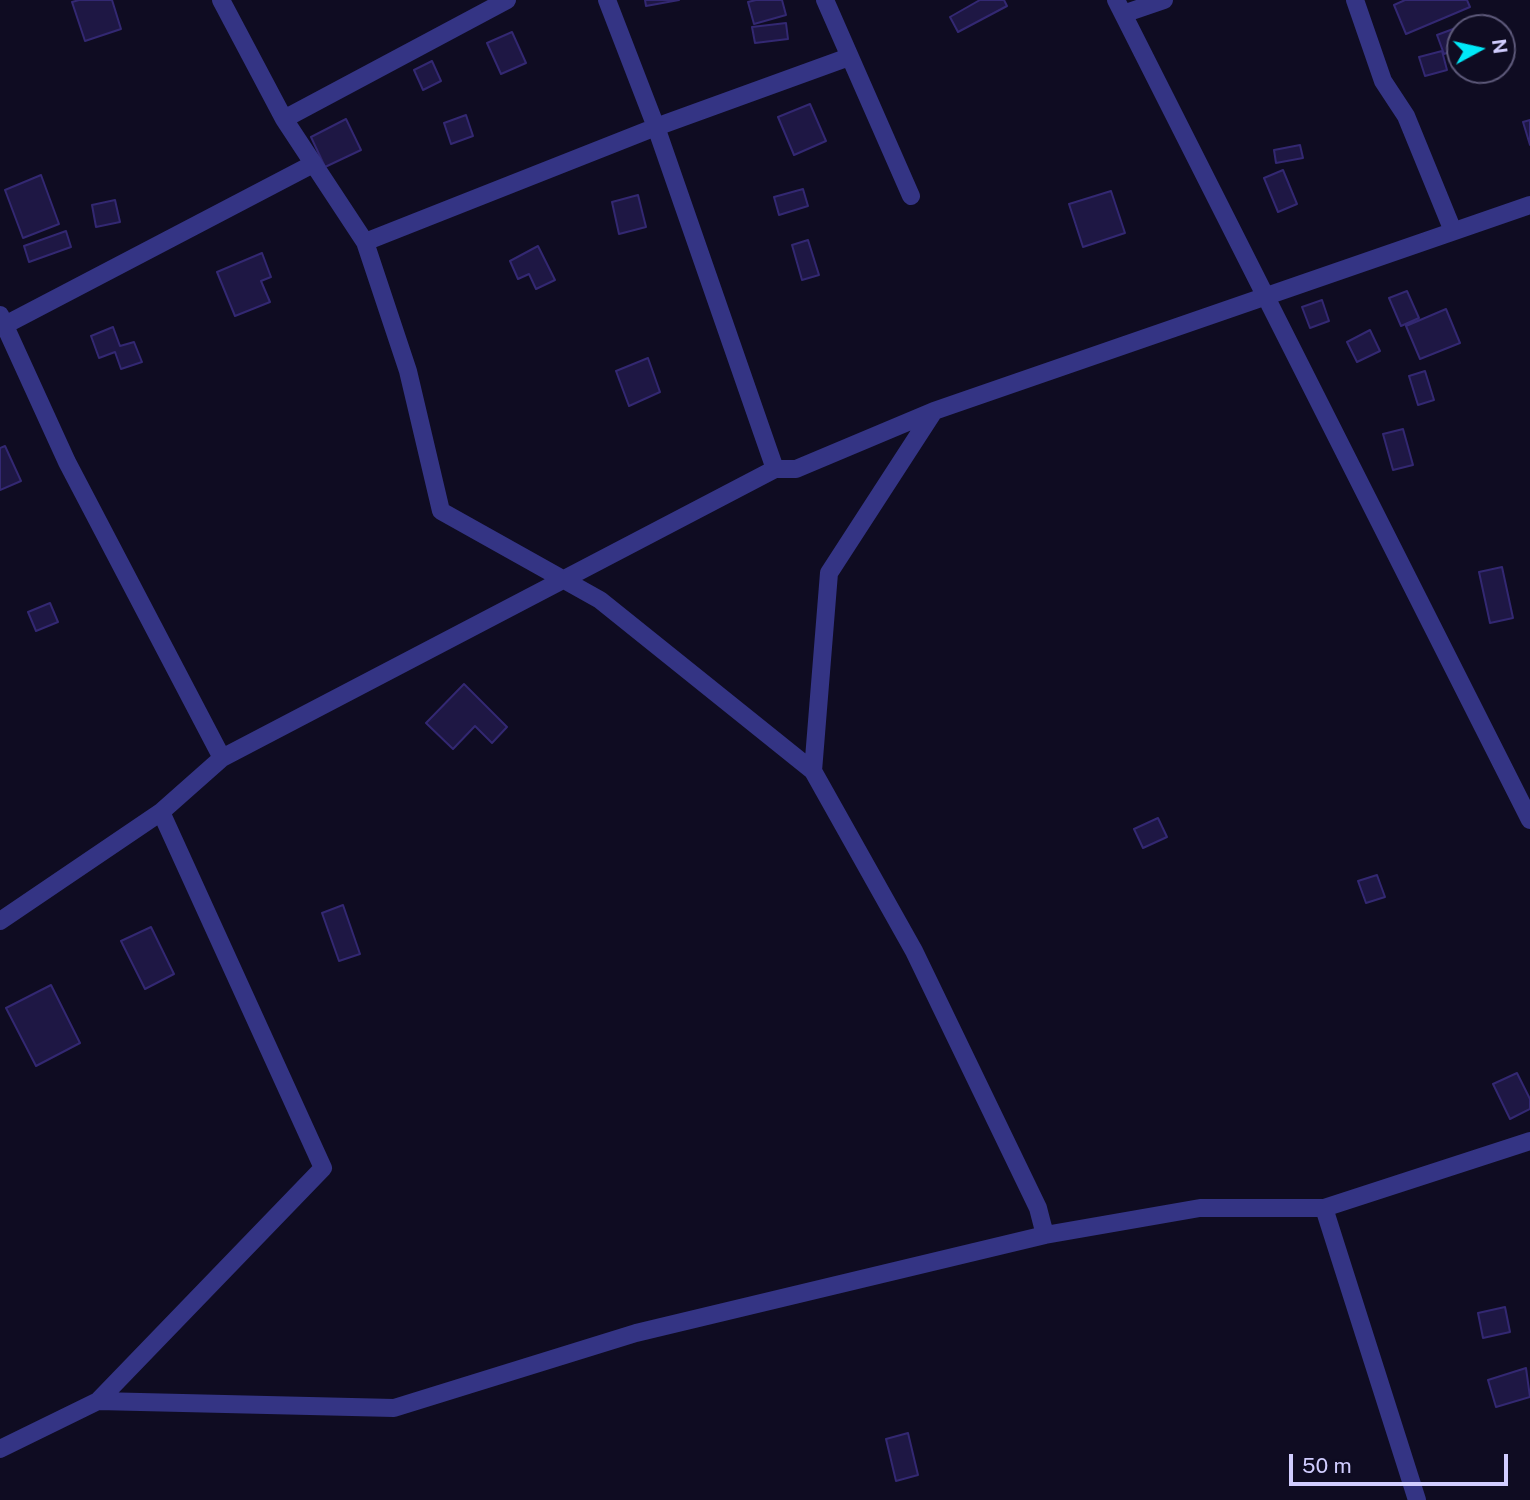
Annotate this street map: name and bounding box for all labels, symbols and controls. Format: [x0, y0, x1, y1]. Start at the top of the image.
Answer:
north arrow [1446, 14, 1516, 84]
text: N [1488, 37, 1512, 55]
scale bar [1292, 1440, 1511, 1484]
text: 50 m [1302, 1453, 1352, 1478]

